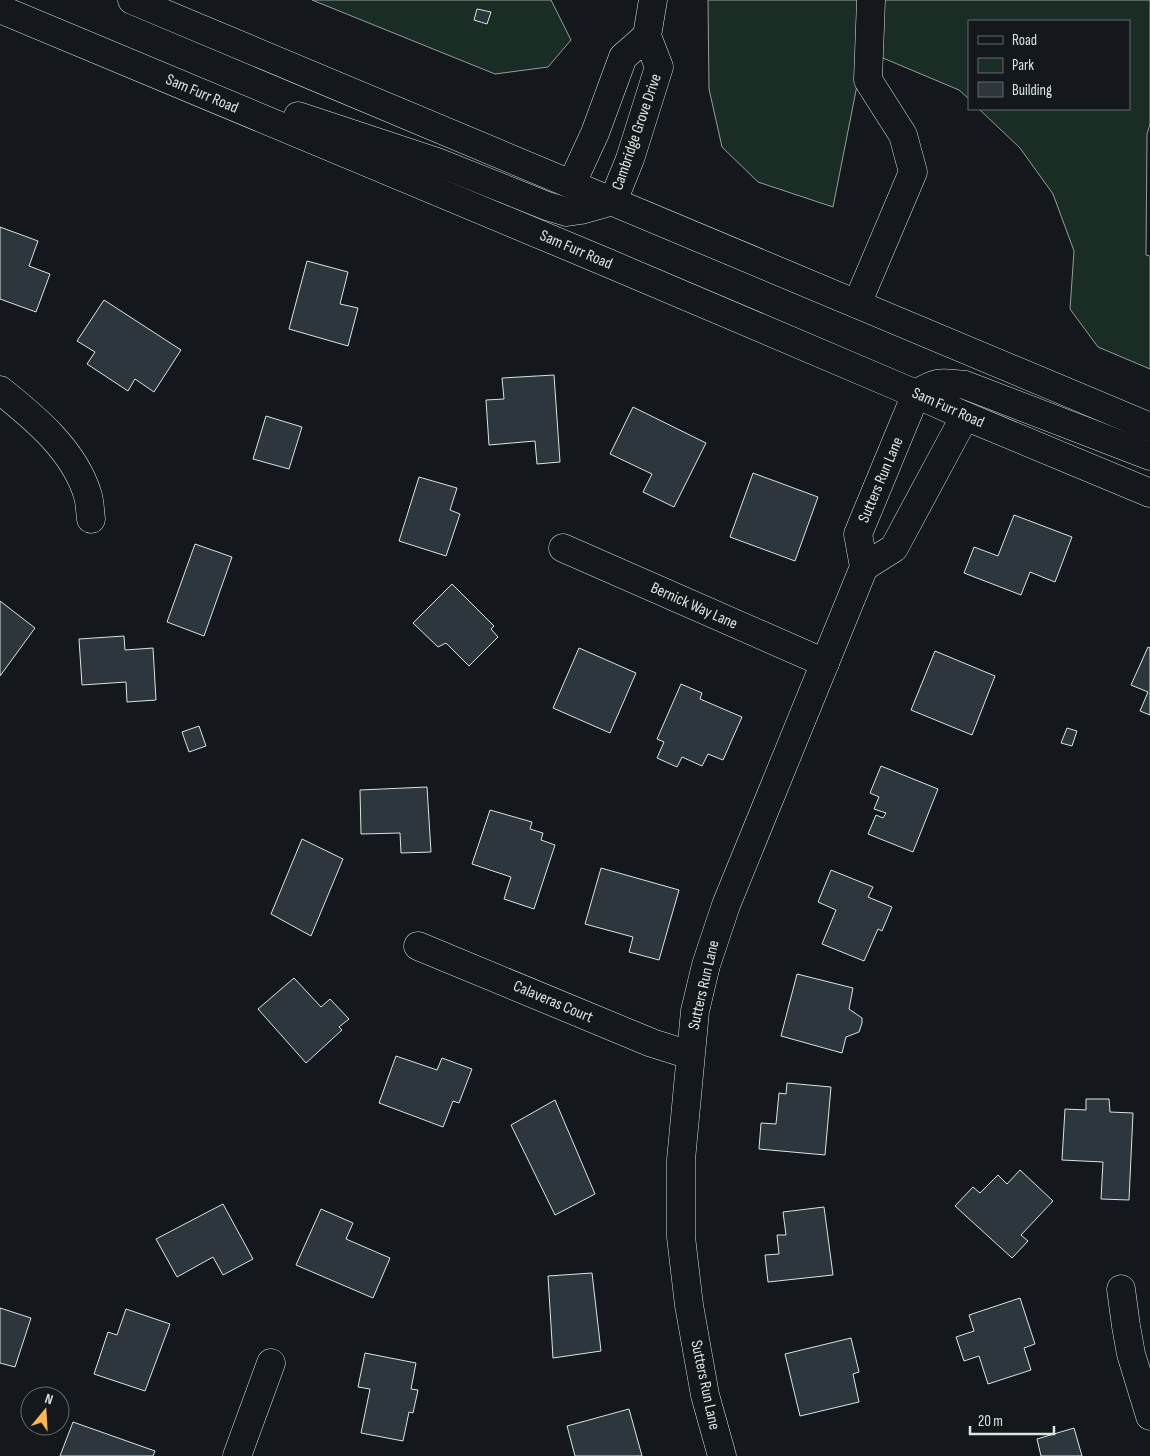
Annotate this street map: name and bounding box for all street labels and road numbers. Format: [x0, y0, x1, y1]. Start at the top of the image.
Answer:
street label: Sam Furr Road [163, 70, 241, 118]
street label: Cambridge Grove Drive [608, 71, 666, 193]
street label: Sam Furr Road [537, 226, 615, 274]
street label: Sam Furr Road [909, 384, 987, 432]
street label: Sutters Run Lane [854, 434, 908, 526]
street label: Bernick Way Lane [648, 578, 740, 634]
street label: Sutters Run Lane [685, 938, 723, 1032]
street label: Calaveras Court [510, 977, 596, 1027]
street label: Sutters Run Lane [686, 1338, 724, 1432]

